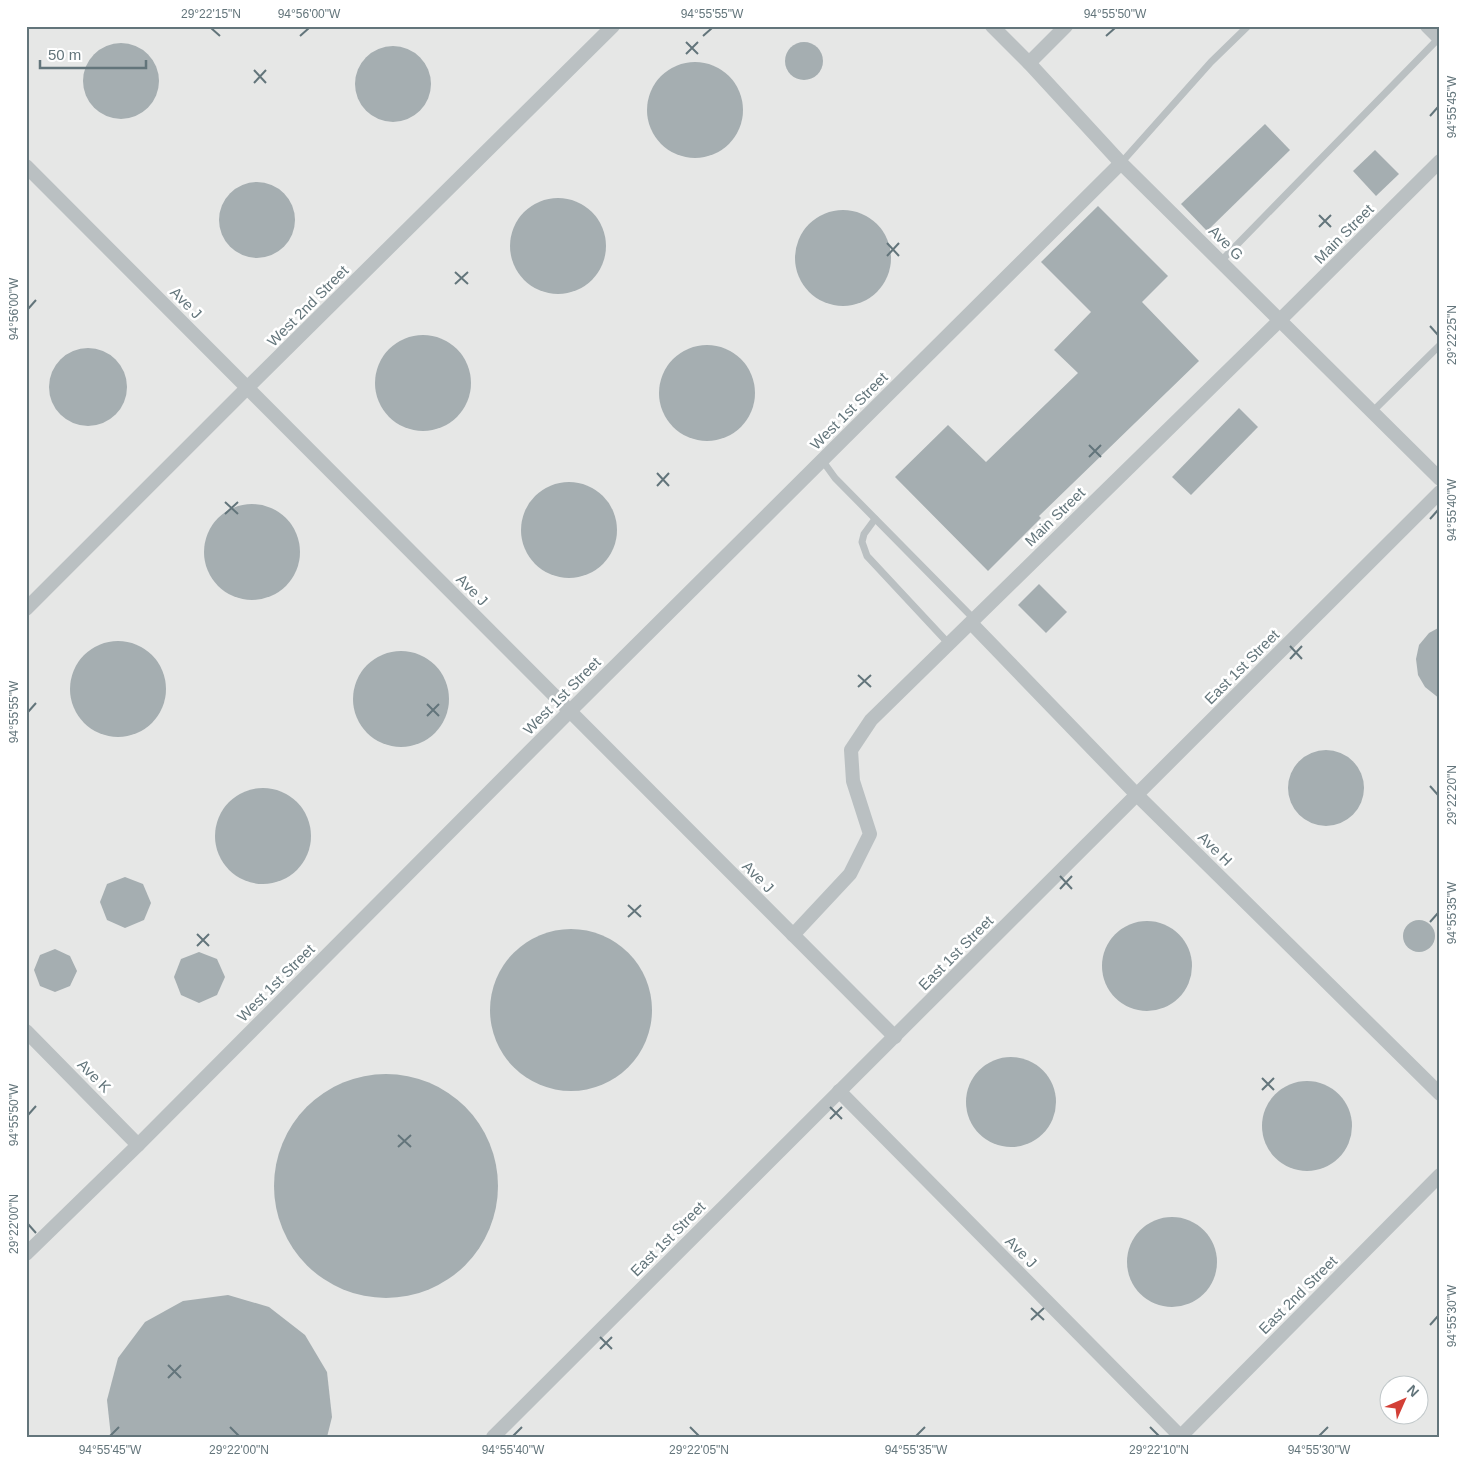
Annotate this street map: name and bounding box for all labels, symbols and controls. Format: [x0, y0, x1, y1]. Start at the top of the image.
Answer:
text: 29°22'15"N [181, 7, 241, 21]
text: 94°56'00"W [278, 7, 341, 21]
text: 94°55'55"W [681, 7, 744, 21]
text: 94°55'50"W [1084, 7, 1147, 21]
scale bar [40, 38, 146, 70]
text: 50 m [48, 46, 81, 63]
text: 94°55'45"W [1445, 75, 1459, 138]
street label: Main Street [1311, 200, 1377, 267]
street label: Ave G [1206, 222, 1247, 263]
street label: West 2nd Street [264, 261, 352, 350]
text: 94°56'00"W [7, 277, 21, 340]
street label: Ave J [167, 283, 206, 322]
text: 29°22'25"N [1445, 305, 1459, 365]
street label: West 1st Street [806, 368, 891, 453]
text: 94°55'40"W [1445, 478, 1459, 541]
street label: Main Street [1021, 483, 1089, 549]
street label: Ave J [453, 570, 492, 609]
street label: East 1st Street [1201, 625, 1283, 707]
street label: West 1st Street [519, 653, 604, 738]
text: 94°55'55"W [7, 680, 21, 743]
text: 29°22'20"N [1445, 765, 1459, 825]
street label: Ave H [1195, 828, 1236, 869]
street label: Ave J [739, 857, 778, 896]
text: 94°55'35"W [1445, 881, 1459, 944]
street label: East 1st Street [915, 911, 997, 993]
street label: West 1st Street [233, 940, 318, 1025]
street label: Ave K [74, 1056, 114, 1096]
text: 94°55'50"W [7, 1083, 21, 1146]
text: 29°22'00"N [7, 1194, 21, 1254]
street label: East 1st Street [627, 1197, 709, 1279]
street label: Ave J [1002, 1232, 1041, 1271]
street label: East 2nd Street [1255, 1251, 1341, 1337]
text: 94°55'30"W [1445, 1284, 1459, 1347]
north arrow [1378, 1376, 1428, 1426]
text: N [1404, 1382, 1422, 1400]
text: 94°55'45"W [79, 1443, 142, 1457]
text: 29°22'00"N [209, 1443, 269, 1457]
text: 94°55'40"W [482, 1443, 545, 1457]
text: 29°22'05"N [669, 1443, 729, 1457]
text: 94°55'35"W [885, 1443, 948, 1457]
text: 29°22'10"N [1129, 1443, 1189, 1457]
text: 94°55'30"W [1288, 1443, 1351, 1457]

